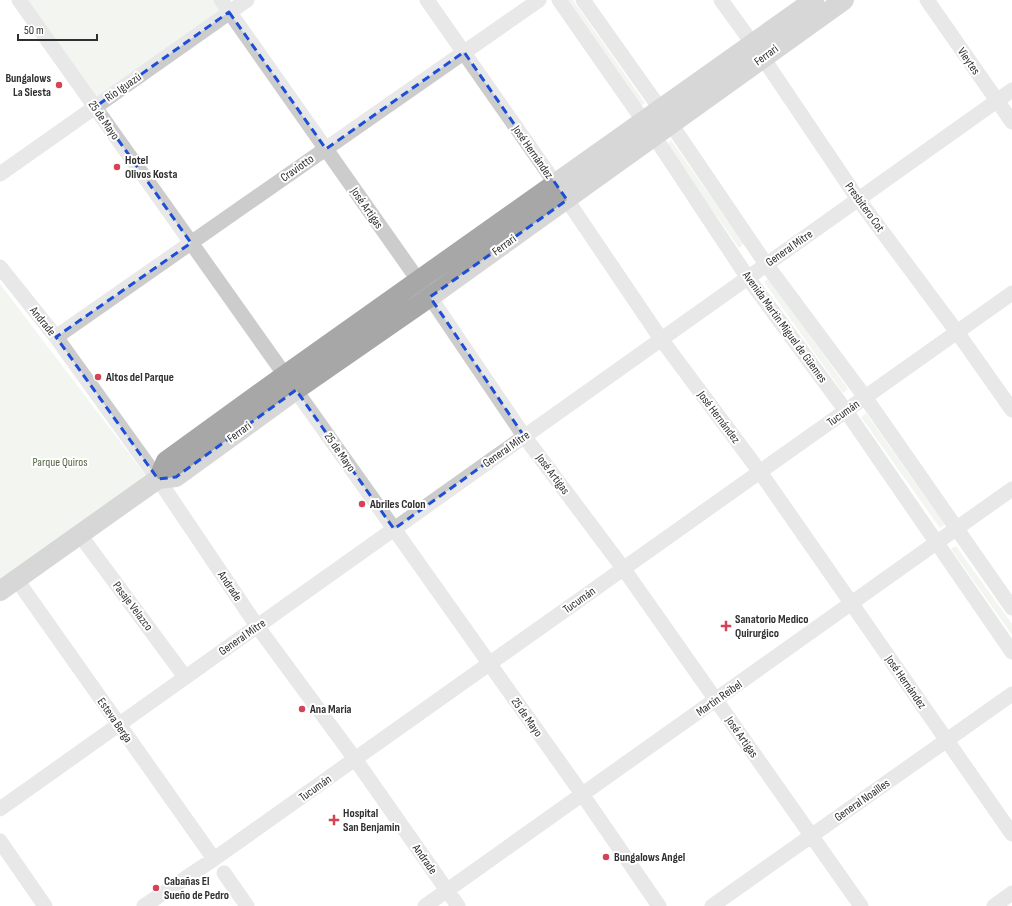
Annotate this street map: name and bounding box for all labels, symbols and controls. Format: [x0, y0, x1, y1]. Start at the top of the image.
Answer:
scale bar [18, 16, 97, 42]
text: 50 m [24, 23, 44, 38]
street label: Ferrari [751, 42, 781, 69]
street label: Vieytes [954, 45, 983, 78]
street label: Río Iguazú [102, 70, 144, 105]
place label: Bungalows La Siesta [5, 71, 51, 100]
marker: Bungalows La Siesta [54, 80, 64, 90]
street label: 25 de Mayo [85, 98, 123, 143]
street label: José Hernández [508, 122, 557, 182]
street label: Craviotto [278, 151, 317, 185]
place label: Hotel Olivos Kosta [125, 153, 177, 182]
marker: Hotel Olivos Kosta [112, 162, 122, 172]
street label: Presbítero Cot [842, 180, 888, 235]
street label: José Artigas [346, 184, 386, 232]
street label: General Mitre [763, 227, 816, 270]
street label: Ferrari [489, 232, 519, 259]
street label: Avenida Martin Miguel de Güemes [739, 268, 830, 386]
street label: Andrade [26, 303, 59, 339]
place label: Altos del Parque [105, 370, 174, 385]
marker: Altos del Parque [93, 372, 103, 382]
street label: José Hernández [693, 387, 744, 447]
street label: Tucumán [824, 397, 862, 430]
street label: Ferrari [224, 419, 254, 446]
street label: General Mitre [480, 428, 533, 471]
street label: 25 de Mayo [321, 430, 359, 475]
street label: José Artigas [532, 450, 573, 498]
park label: Parque Quiros [32, 455, 88, 470]
place label: Abriles Colon [369, 497, 426, 512]
marker: Abriles Colon [357, 499, 367, 509]
street label: Andrade [214, 567, 245, 604]
street label: Pasaje Velazco [109, 579, 156, 634]
street label: Tucumán [560, 584, 598, 617]
place label: Sanatorio Medico Quirurgico [735, 612, 809, 641]
street label: General Mitre [216, 616, 269, 659]
marker: Sanatorio Medico Quirurgico [720, 620, 732, 632]
street label: José Hernández [881, 652, 930, 712]
street label: Martín Reibel [693, 677, 745, 720]
street label: Esteva Berga [94, 695, 136, 746]
street label: 25 de Mayo [508, 695, 546, 740]
place label: Ana Maria [309, 702, 352, 717]
marker: Ana Maria [297, 704, 307, 714]
street label: José Artigas [721, 713, 761, 761]
street label: Tucumán [296, 772, 334, 805]
street label: General Noailles [832, 776, 893, 825]
place label: Hospital San Benjamin [343, 806, 400, 835]
marker: Hospital San Benjamin [328, 814, 340, 826]
street label: Andrade [408, 841, 440, 877]
place label: Bungalows Angel [614, 850, 685, 865]
marker: Bungalows Angel [601, 852, 611, 862]
place label: Cabañas El Sueño de Pedro [164, 874, 229, 903]
marker: Cabañas El Sueño de Pedro [151, 883, 161, 893]

